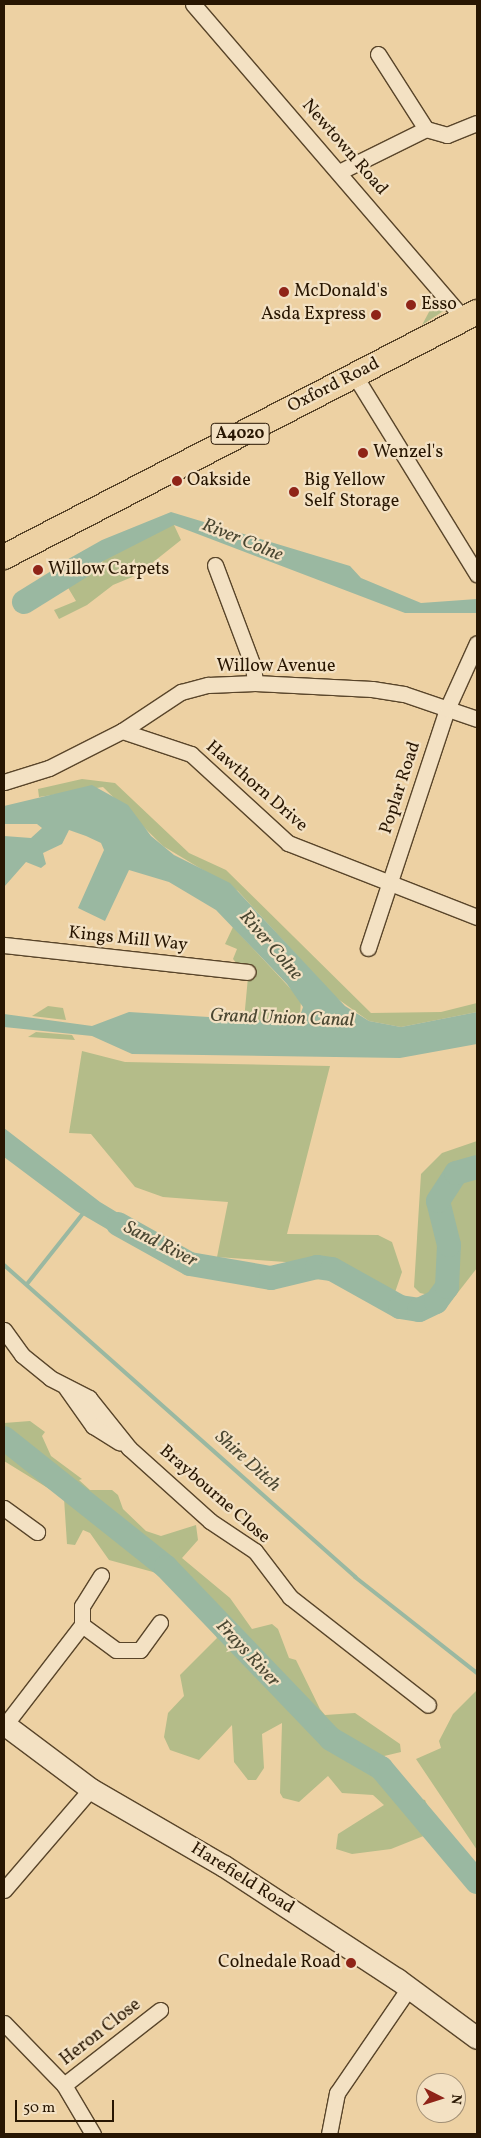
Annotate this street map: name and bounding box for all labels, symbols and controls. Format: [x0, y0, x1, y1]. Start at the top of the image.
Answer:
street label: Newtown Road [296, 96, 392, 200]
place label: McDonald's [294, 281, 388, 303]
marker: McDonald's [278, 286, 290, 298]
place label: Esso [421, 294, 457, 316]
marker: Esso [405, 299, 417, 311]
place label: Asda Express [261, 304, 366, 326]
marker: Asda Express [370, 309, 382, 321]
street label: Oxford Road [284, 354, 384, 418]
road number: A4020 [210, 420, 270, 448]
place label: Wenzel's [373, 442, 443, 464]
marker: Wenzel's [357, 447, 369, 459]
place label: Oakside [187, 470, 251, 492]
place label: Big Yellow Self Storage [304, 471, 397, 514]
marker: Oakside [171, 475, 183, 487]
marker: Big Yellow Self Storage [288, 486, 300, 498]
water label: River Colne [198, 515, 286, 567]
place label: Willow Carpets [48, 559, 170, 581]
marker: Willow Carpets [32, 564, 44, 576]
street label: Willow Avenue [216, 656, 336, 678]
street label: Hawthorn Drive [200, 737, 312, 837]
street label: Poplar Road [376, 739, 426, 837]
water label: River Colne [233, 906, 307, 986]
street label: Kings Mill Way [67, 923, 189, 957]
water label: Grand Union Canal [210, 1005, 354, 1033]
water label: Sand River [119, 1217, 201, 1273]
water label: Shire Ditch [209, 1427, 285, 1497]
street label: Braybourne Close [154, 1441, 274, 1549]
water label: Frays River [210, 1616, 284, 1692]
street label: Harefield Road [186, 1839, 298, 1919]
place label: Colnedale Road [218, 1952, 341, 1974]
marker: Colnedale Road [345, 1957, 357, 1969]
street label: Heron Close [56, 1995, 146, 2071]
north arrow [416, 2073, 466, 2123]
scale bar [18, 2090, 116, 2122]
text: N [446, 2093, 465, 2105]
text: 50 m [23, 2098, 55, 2119]

